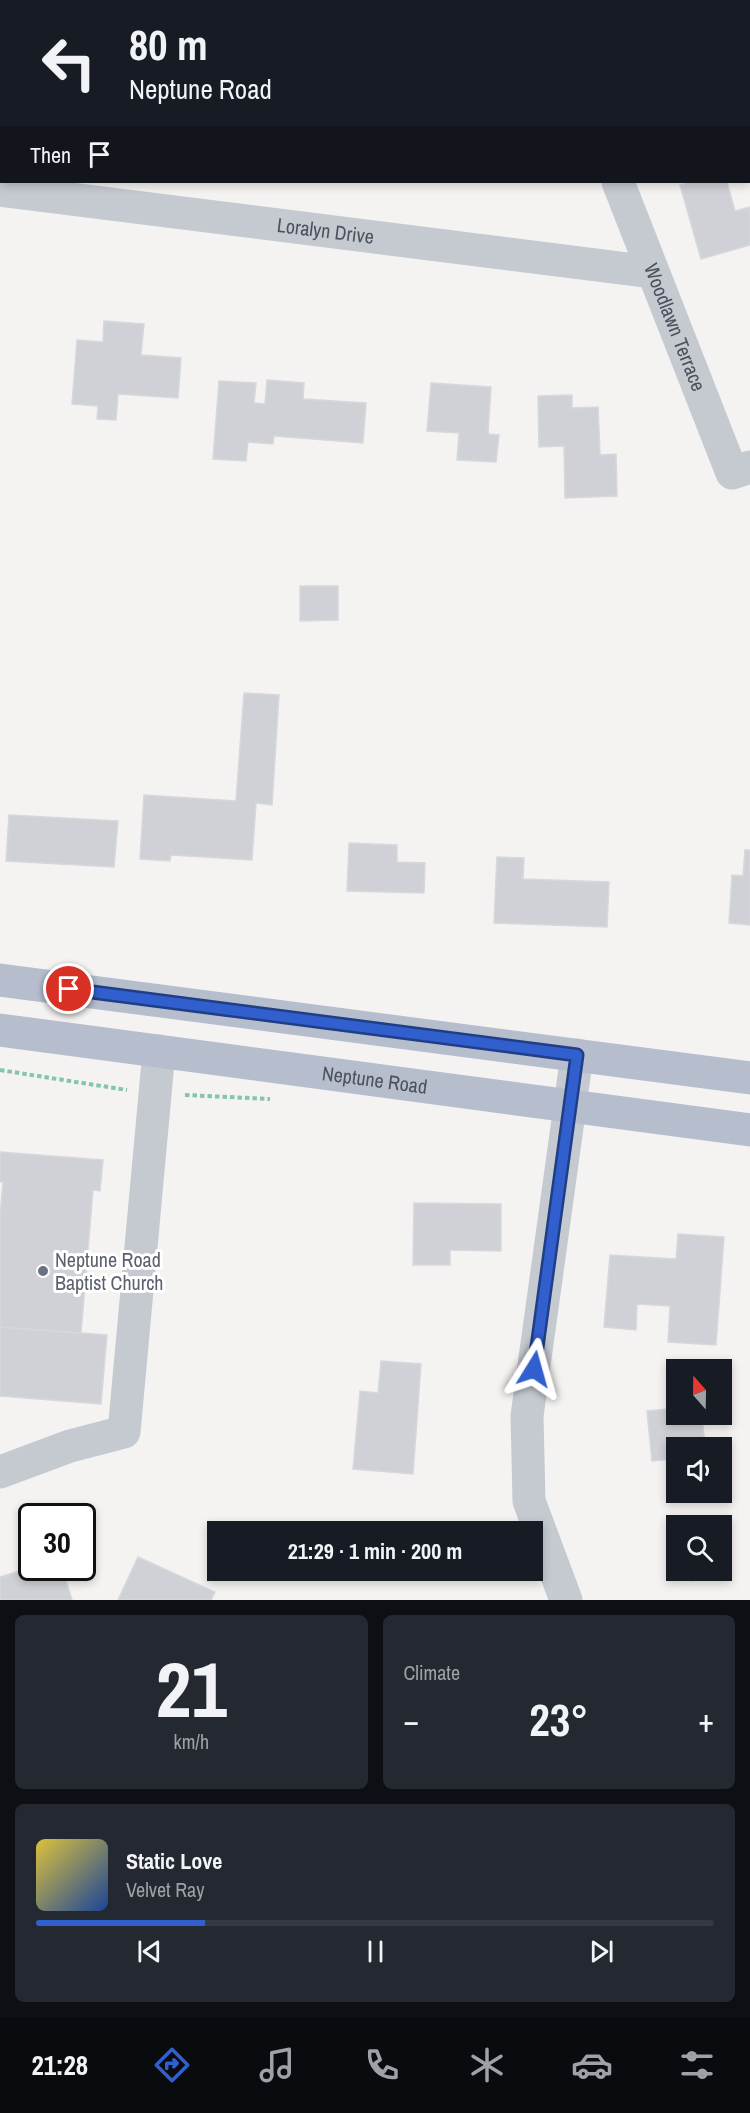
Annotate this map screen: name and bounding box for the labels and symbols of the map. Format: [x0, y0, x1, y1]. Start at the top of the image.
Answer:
street label: Loralyn Drive [275, 211, 376, 250]
street label: Woodlawn Terrace [638, 259, 713, 395]
pin [43, 963, 94, 1014]
street label: Neptune Road [321, 1059, 429, 1100]
place label: Neptune Road Baptist Church [55, 1246, 163, 1296]
marker: Neptune Road Baptist Church [36, 1264, 50, 1278]
position arrow [502, 1337, 566, 1401]
north arrow [666, 1359, 732, 1425]
speed limit sign: 30 [18, 1503, 96, 1581]

